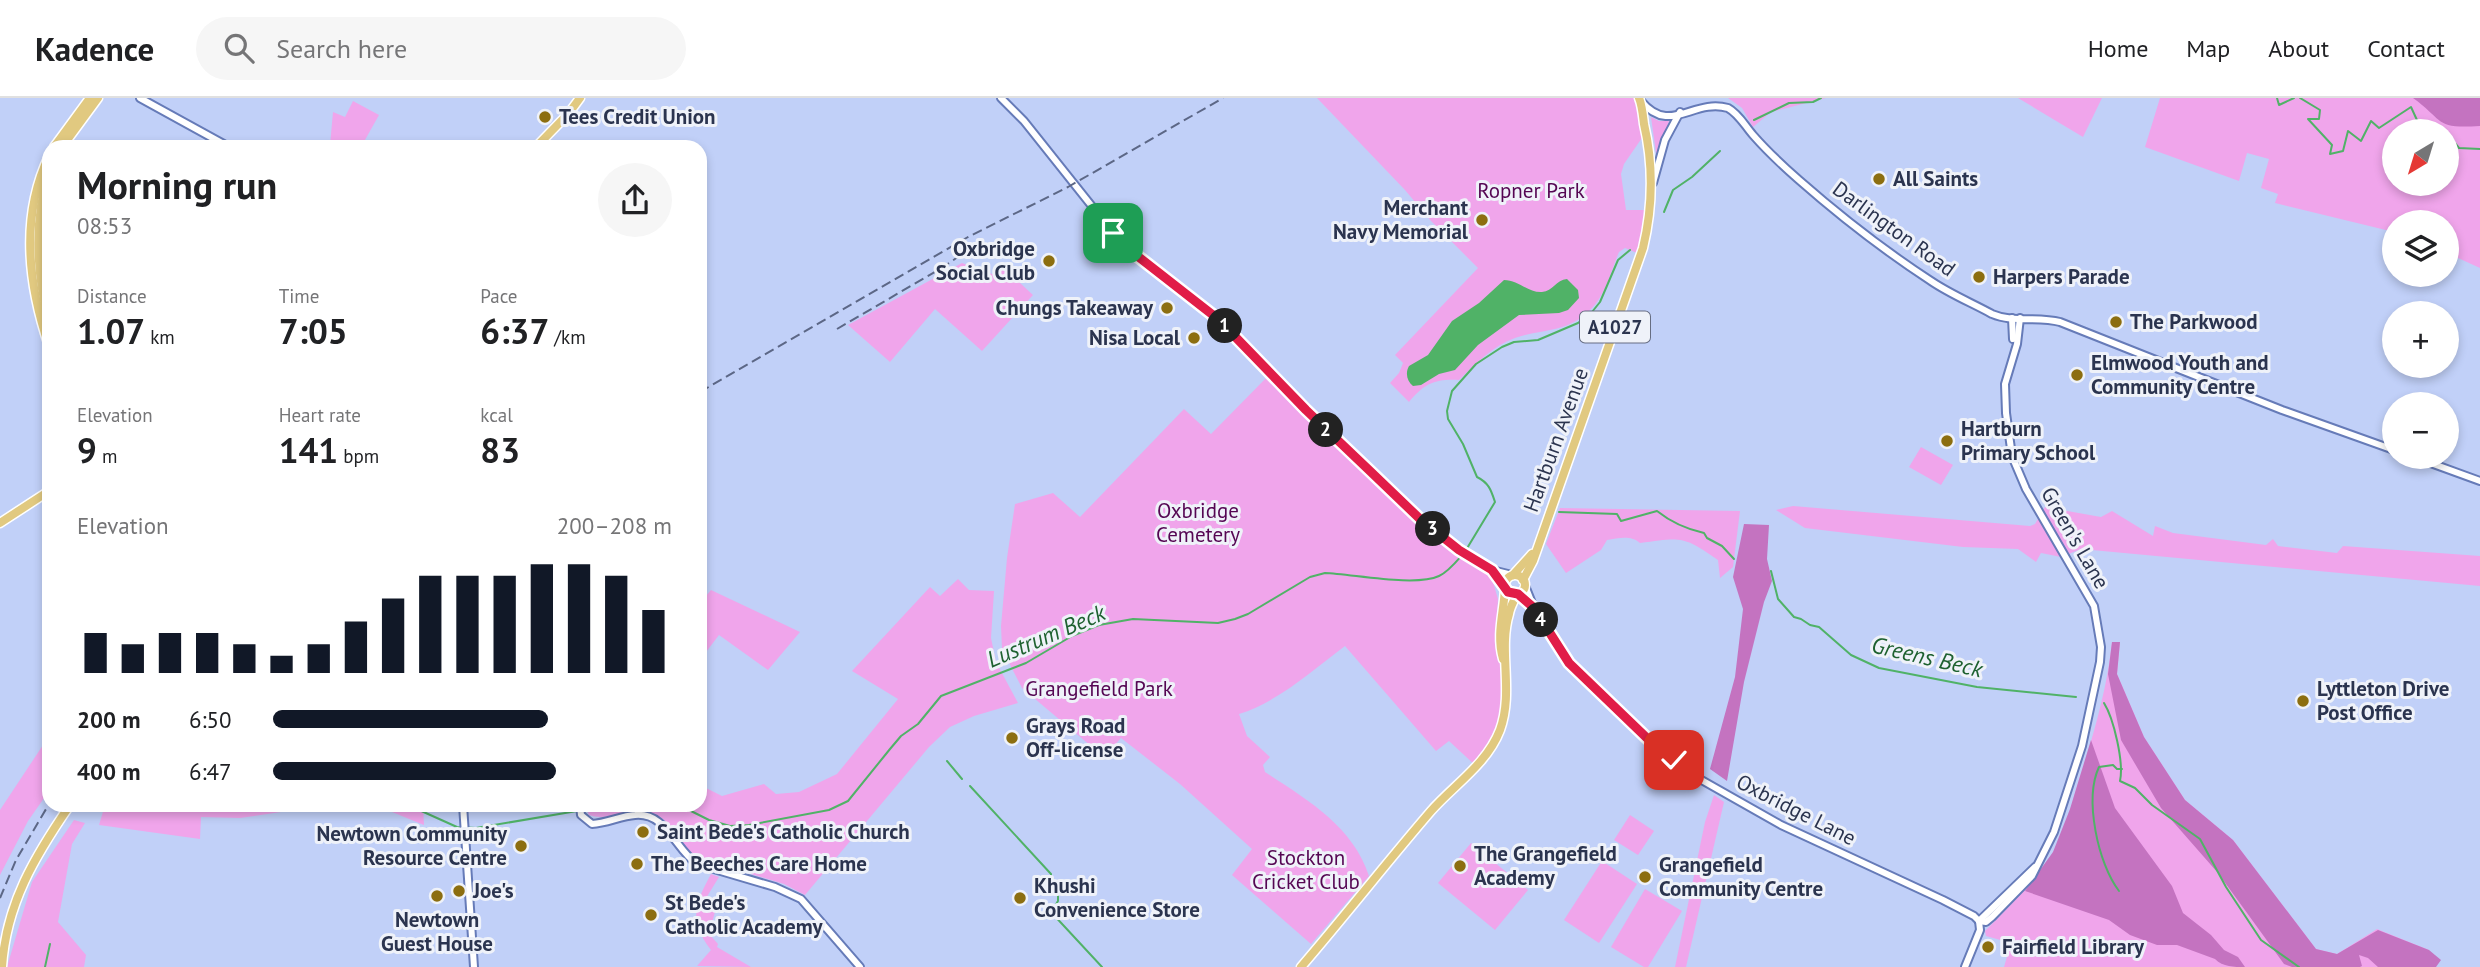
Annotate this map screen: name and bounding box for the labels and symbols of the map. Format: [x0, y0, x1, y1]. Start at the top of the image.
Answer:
place label: Tees Credit Union [559, 103, 716, 130]
marker: Tees Credit Union [537, 109, 553, 125]
north arrow [2382, 119, 2459, 196]
place label: All Saints [1893, 165, 1978, 192]
marker: All Saints [1871, 171, 1887, 187]
street label: Darlington Road [1827, 175, 1961, 282]
park label: Ropner Park [1477, 177, 1585, 204]
place label: Merchant Navy Memorial [1333, 194, 1469, 245]
pin [1083, 203, 1143, 263]
marker: Merchant Navy Memorial [1474, 212, 1490, 228]
place label: Oxbridge Social Club [936, 235, 1035, 286]
marker: Oxbridge Social Club [1041, 253, 1057, 269]
place label: Harpers Parade [1993, 263, 2130, 290]
marker: Harpers Parade [1971, 269, 1987, 285]
place label: Chungs Takeaway [996, 294, 1154, 321]
marker: Chungs Takeaway [1159, 300, 1175, 316]
pin: 1 [1208, 308, 1242, 344]
place label: The Parkwood [2130, 308, 2258, 335]
road number: A1027 [1580, 312, 1650, 342]
marker: The Parkwood [2108, 314, 2124, 330]
place label: Nisa Local [1089, 324, 1181, 351]
marker: Nisa Local [1186, 330, 1202, 346]
place label: Elmwood Youth and Community Centre [2091, 349, 2269, 400]
street label: Hartburn Avenue [1517, 364, 1594, 516]
marker: Elmwood Youth and Community Centre [2069, 367, 2085, 383]
pin: 2 [1308, 412, 1344, 448]
place label: Hartburn Primary School [1961, 415, 2096, 466]
marker: Hartburn Primary School [1939, 433, 1955, 449]
street label: Green's Lane [2035, 482, 2115, 594]
park label: Oxbridge Cemetery [1156, 497, 1240, 548]
pin: 3 [1416, 512, 1450, 546]
water label: Lustrum Beck [982, 597, 1111, 673]
pin: 4 [1524, 602, 1558, 638]
water label: Greens Beck [1869, 630, 1987, 684]
park label: Grangefield Park [1025, 675, 1173, 702]
place label: Lyttleton Drive Post Office [2317, 675, 2449, 726]
marker: Lyttleton Drive Post Office [2295, 693, 2311, 709]
place label: Grays Road Off-license [1026, 712, 1125, 763]
marker: Grays Road Off-license [1004, 730, 1020, 746]
pin [1644, 730, 1704, 790]
street label: Oxbridge Lane [1732, 768, 1861, 851]
place label: Saint Bede's Catholic Church [657, 818, 910, 845]
place label: Newtown Community Resource Centre [316, 820, 508, 871]
marker: Saint Bede's Catholic Church [635, 824, 651, 840]
marker: Newtown Community Resource Centre [513, 838, 529, 854]
place label: The Grangefield Academy [1474, 840, 1617, 891]
park label: Stockton Cricket Club [1252, 844, 1360, 895]
place label: The Beeches Care Home [651, 850, 867, 877]
place label: Grangefield Community Centre [1659, 851, 1823, 902]
marker: The Beeches Care Home [629, 856, 645, 872]
marker: The Grangefield Academy [1452, 858, 1468, 874]
marker: Grangefield Community Centre [1637, 869, 1653, 885]
place label: Khushi Convenience Store [1034, 872, 1200, 923]
place label: Joe's [472, 877, 514, 904]
marker: Joe's [451, 883, 467, 899]
marker: Newtown Guest House [429, 888, 445, 904]
place label: St Bede's Catholic Academy [665, 889, 824, 940]
marker: Khushi Convenience Store [1012, 890, 1028, 906]
place label: Newtown Guest House [381, 906, 493, 957]
marker: St Bede's Catholic Academy [643, 907, 659, 923]
place label: Fairfield Library [2002, 933, 2145, 960]
marker: Fairfield Library [1980, 939, 1996, 955]

